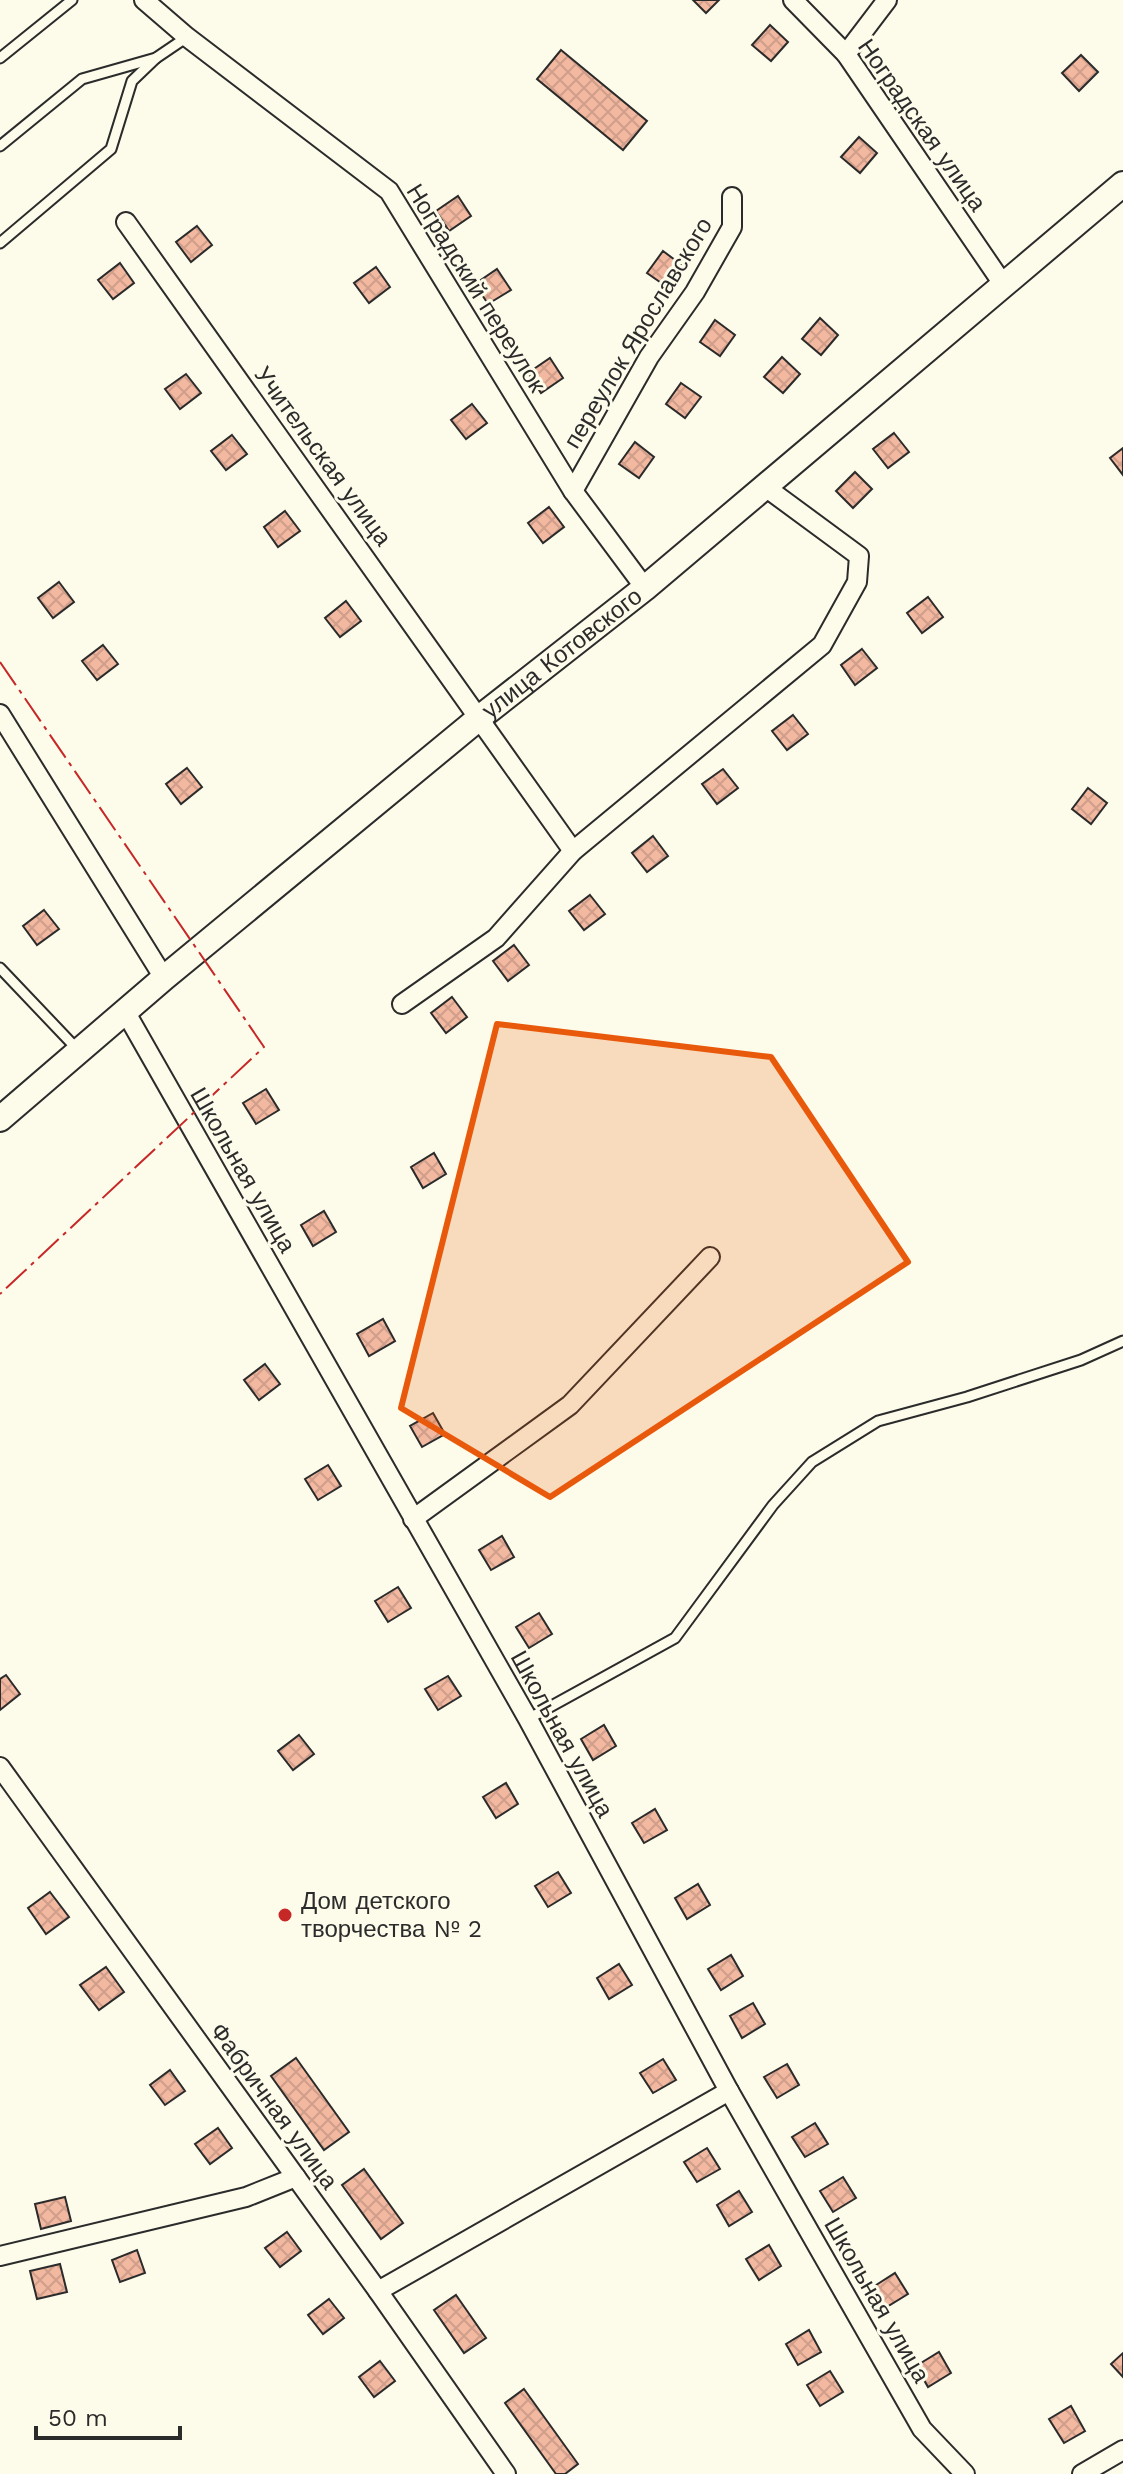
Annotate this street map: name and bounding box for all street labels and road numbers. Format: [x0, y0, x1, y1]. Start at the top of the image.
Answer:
street label: Ноградская улица [852, 34, 992, 217]
street label: Ноградский переулок [401, 179, 552, 398]
street label: переулок Ярославского [558, 213, 718, 453]
street label: Учительская улица [249, 361, 398, 552]
street label: улица Котовского [476, 582, 647, 724]
street label: Школьная улица [184, 1083, 302, 1258]
street label: Школьная улица [505, 1646, 620, 1823]
street label: Фабричная улица [204, 2018, 344, 2195]
street label: Школьная улица [818, 2213, 936, 2388]

